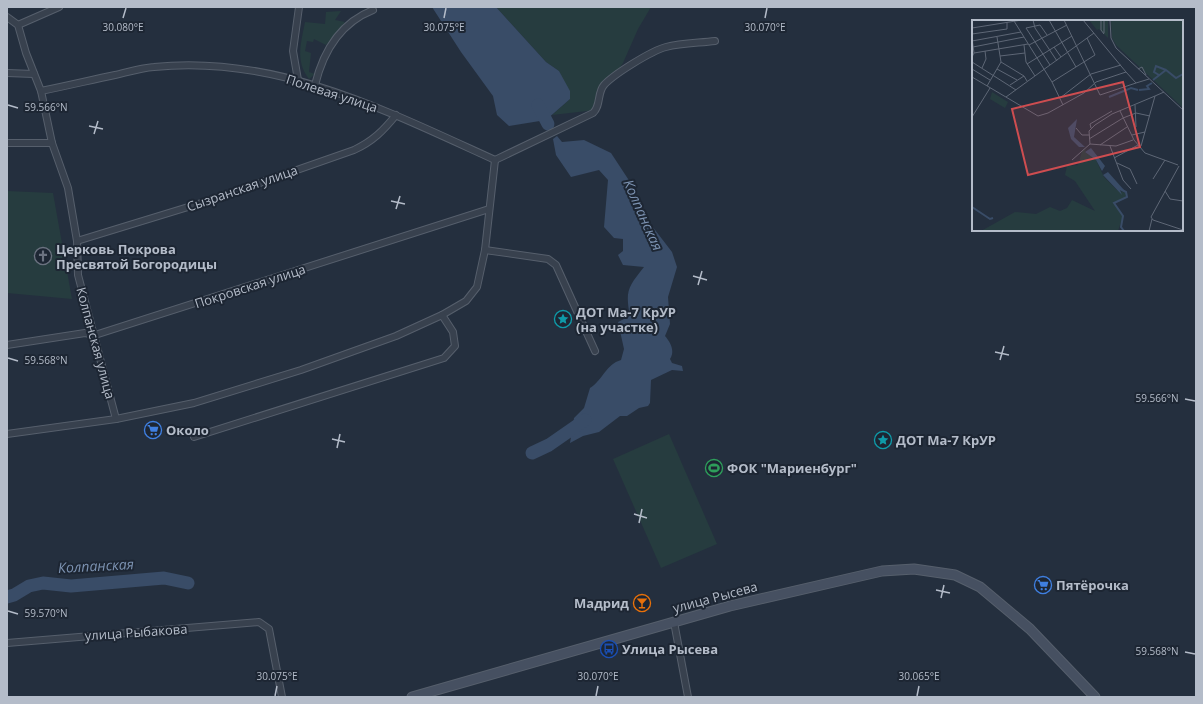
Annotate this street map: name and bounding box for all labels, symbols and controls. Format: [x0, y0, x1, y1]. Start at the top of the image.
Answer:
text: 30.080°E [102, 20, 144, 34]
text: 30.075°E [423, 20, 465, 34]
text: 30.070°E [744, 20, 786, 34]
inset map [972, 20, 1183, 231]
street label: Полевая улица [284, 70, 380, 116]
text: 59.566°N [24, 100, 68, 114]
street label: Сызранская улица [184, 161, 300, 215]
water label: Колпанская [619, 176, 668, 253]
place label: Церковь Покрова Пресвятой Богородицы [56, 240, 217, 273]
church icon: Церковь Покрова Пресвятой Богородицы [33, 246, 53, 266]
street label: Покровская улица [192, 260, 308, 312]
street label: Колпанская улица [72, 285, 120, 401]
place label: ДОТ Ма-7 КрУР (на участке) [576, 303, 676, 336]
place icon: ДОТ Ма-7 КрУР (на участке) [553, 309, 573, 329]
text: 59.568°N [24, 353, 68, 367]
text: 59.566°N [1135, 391, 1179, 405]
supermarket icon: Около [143, 420, 163, 440]
place label: Около [166, 421, 209, 439]
place icon: ДОТ Ма-7 КрУР [873, 430, 893, 450]
place label: ДОТ Ма-7 КрУР [896, 431, 996, 449]
sports icon: ФОК "Мариенбург" [704, 458, 724, 478]
place label: ФОК "Мариенбург" [727, 459, 857, 477]
water label: Колпанская [58, 554, 134, 577]
supermarket icon: Пятёрочка [1033, 575, 1053, 595]
place label: Пятёрочка [1056, 576, 1129, 594]
street label: улица Рысева [671, 577, 759, 617]
bar icon: Мадрид [632, 593, 652, 613]
place label: Мадрид [574, 594, 629, 612]
text: 59.570°N [24, 606, 68, 620]
street label: улица Рыбакова [84, 619, 188, 645]
bus stop icon: Улица Рысева [599, 639, 619, 659]
place label: Улица Рысева [622, 640, 718, 658]
text: 59.568°N [1135, 644, 1179, 658]
text: 30.075°E [256, 669, 298, 683]
text: 30.070°E [577, 669, 619, 683]
text: 30.065°E [898, 669, 940, 683]

